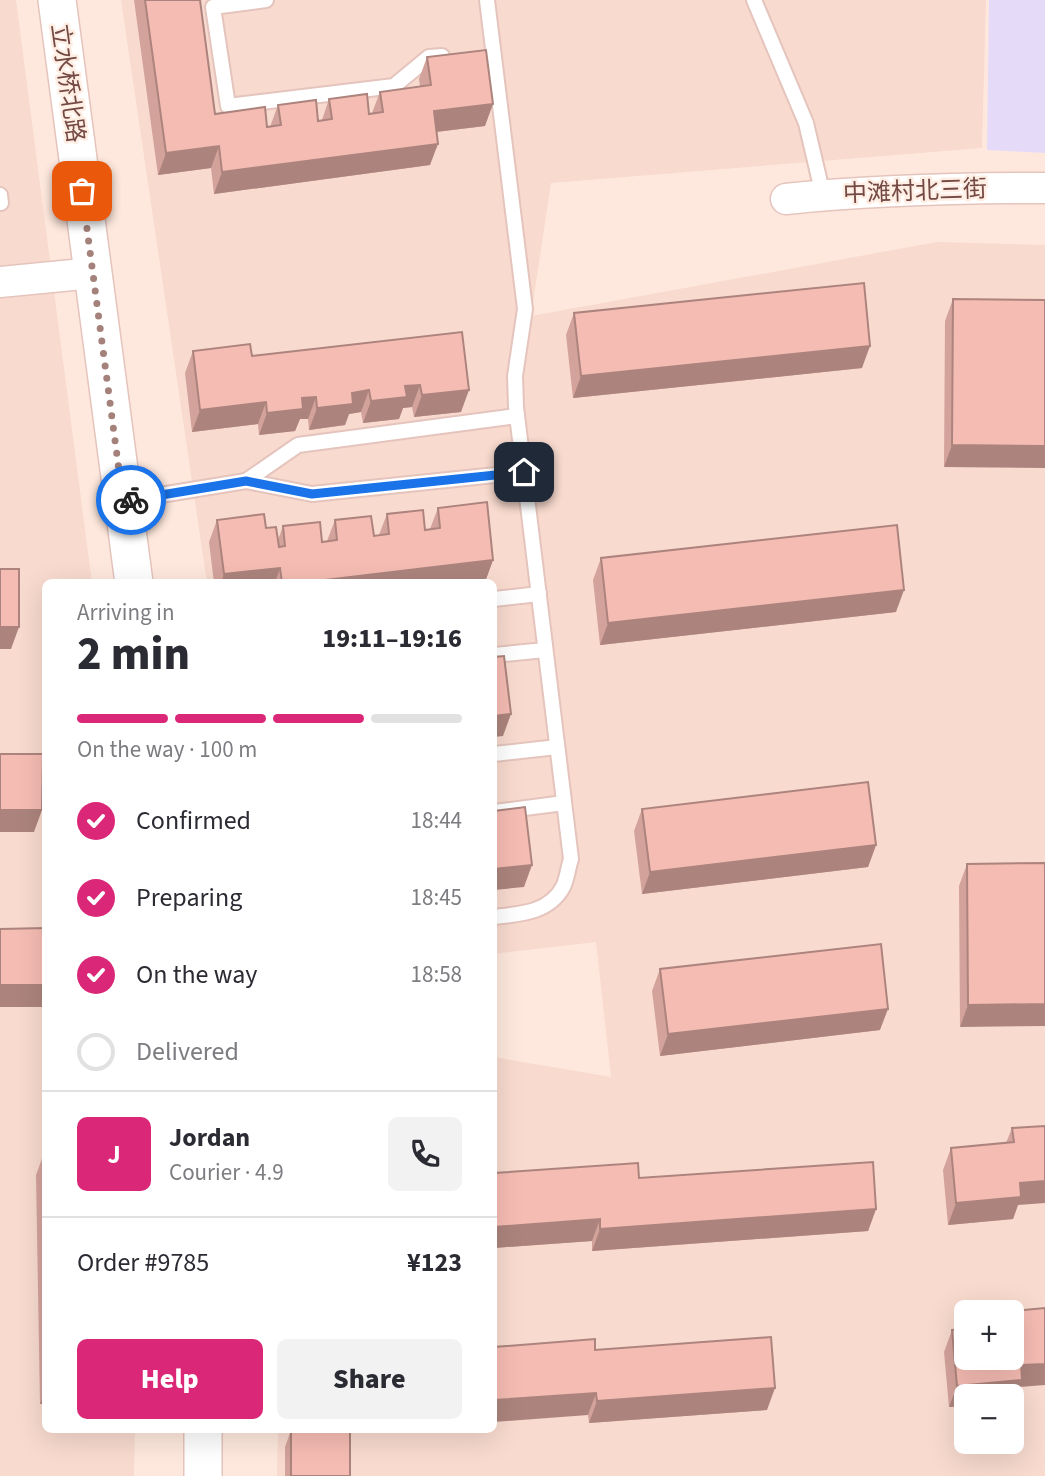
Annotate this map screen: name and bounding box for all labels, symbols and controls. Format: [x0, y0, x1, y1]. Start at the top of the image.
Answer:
street label: 立水桥北路 [42, 21, 93, 145]
pin [52, 161, 112, 221]
street label: 中滩村北三街 [842, 171, 988, 212]
icon: bag [63, 172, 101, 210]
pin [494, 442, 554, 502]
icon: home [505, 453, 543, 491]
courier [96, 465, 166, 535]
icon: bike [112, 481, 150, 519]
text: Arriving in [77, 596, 175, 629]
text: 19:11–19:16 [322, 620, 462, 657]
text: 2 min [77, 622, 190, 687]
text: On the way · 100 m [77, 733, 257, 766]
icon: check [77, 802, 115, 840]
text: Confirmed [136, 802, 251, 839]
text: 18:44 [411, 804, 462, 837]
icon: check [77, 879, 115, 917]
text: Preparing [136, 879, 242, 916]
text: 18:45 [411, 881, 462, 914]
icon: check [77, 956, 115, 994]
text: On the way [136, 956, 257, 993]
text: 18:58 [411, 958, 462, 991]
text: Delivered [136, 1033, 239, 1070]
button: phone [388, 1117, 462, 1191]
text: Jordan [169, 1119, 250, 1156]
text: J [107, 1136, 121, 1173]
text: Courier · 4.9 [169, 1156, 284, 1189]
text: Order #9785 [77, 1244, 209, 1281]
text: ¥123 [407, 1244, 462, 1281]
map controls [954, 1300, 1024, 1454]
button: + [954, 1300, 1024, 1370]
button: Help [77, 1339, 263, 1419]
button: Share [277, 1339, 462, 1419]
button: − [954, 1384, 1024, 1454]

